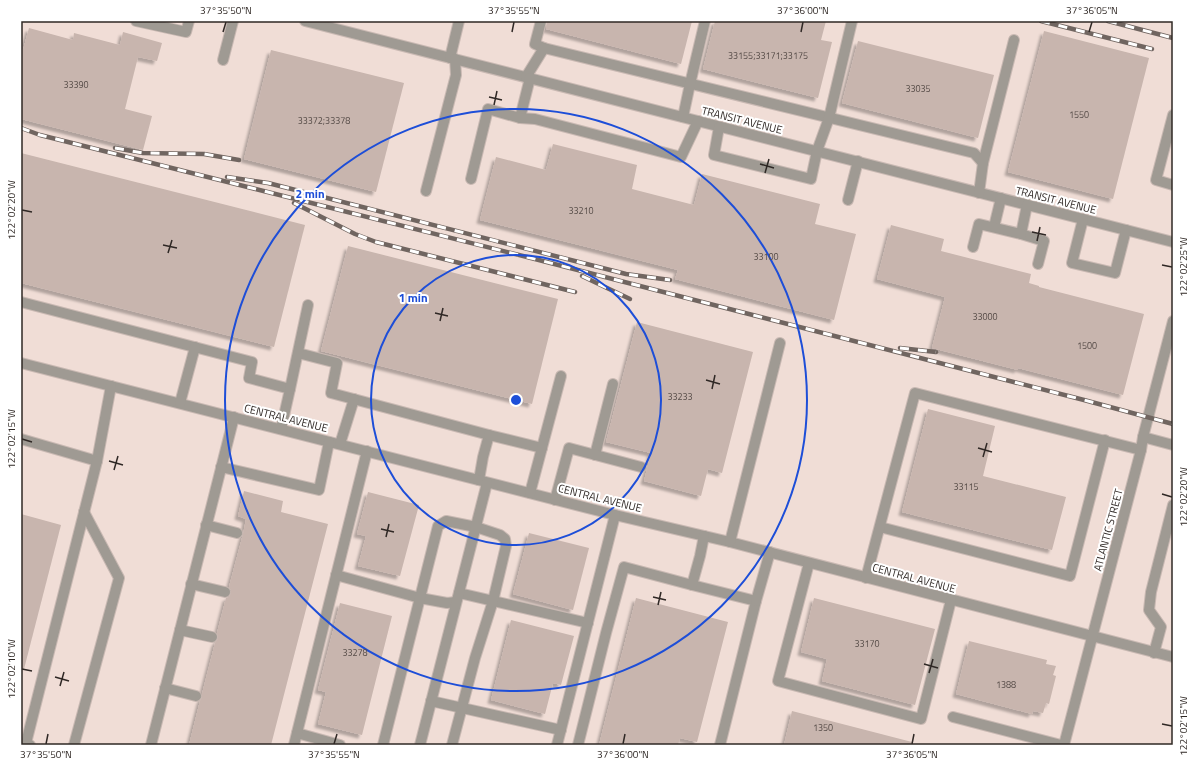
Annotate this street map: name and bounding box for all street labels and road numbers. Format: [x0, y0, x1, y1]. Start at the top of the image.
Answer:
street label: TRANSIT AVENUE [700, 102, 784, 138]
street label: TRANSIT AVENUE [1014, 182, 1098, 218]
street label: CENTRAL AVENUE [243, 400, 329, 436]
street label: CENTRAL AVENUE [557, 480, 643, 516]
street label: ATLANTIC STREET [1089, 487, 1127, 573]
street label: CENTRAL AVENUE [871, 559, 957, 597]

